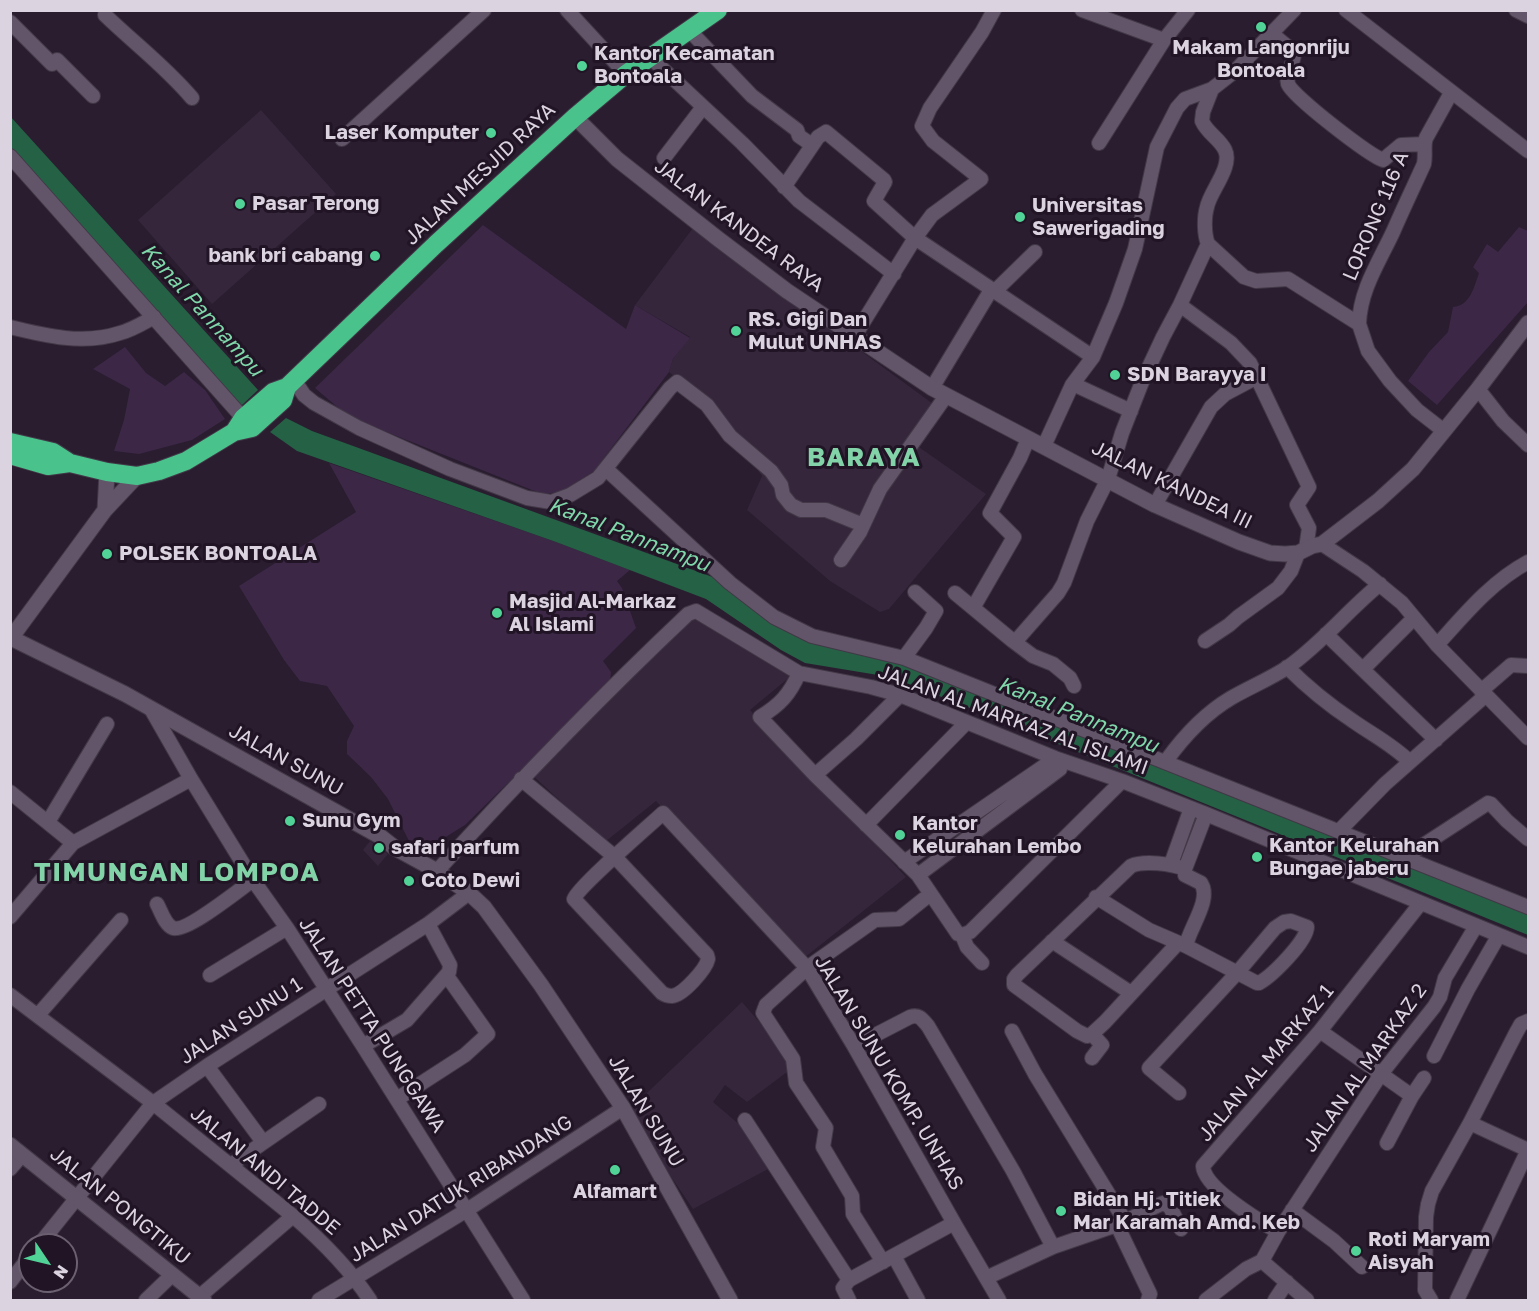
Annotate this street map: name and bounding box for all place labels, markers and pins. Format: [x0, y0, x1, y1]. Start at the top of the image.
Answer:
marker: Makam Langonriju Bontoala [1254, 20, 1268, 34]
place label: Makam Langonriju Bontoala [1172, 36, 1350, 83]
place label: Kantor Kecamatan Bontoala [594, 42, 775, 89]
marker: Kantor Kecamatan Bontoala [575, 59, 589, 73]
place label: Laser Komputer [325, 121, 479, 145]
marker: Laser Komputer [484, 126, 498, 140]
place label: Pasar Terong [252, 192, 379, 216]
place label: Universitas Sawerigading [1032, 194, 1164, 241]
marker: Pasar Terong [233, 197, 247, 211]
marker: Universitas Sawerigading [1013, 210, 1027, 224]
place label: bank bri cabang [208, 244, 363, 268]
marker: bank bri cabang [368, 249, 382, 263]
place label: RS. Gigi Dan Mulut UNHAS [748, 308, 882, 355]
marker: RS. Gigi Dan Mulut UNHAS [729, 324, 743, 338]
place label: SDN Barayya I [1127, 363, 1267, 387]
marker: SDN Barayya I [1108, 368, 1122, 382]
place label: POLSEK BONTOALA [119, 542, 317, 566]
marker: POLSEK BONTOALA [100, 547, 114, 561]
place label: Masjid Al-Markaz Al Islami [509, 590, 676, 637]
marker: Masjid Al-Markaz Al Islami [490, 606, 504, 620]
place label: Sunu Gym [302, 809, 400, 833]
place label: Kantor Kelurahan Lembo [912, 812, 1081, 859]
marker: Sunu Gym [283, 814, 297, 828]
marker: Kantor Kelurahan Lembo [893, 828, 907, 842]
place label: Kantor Kelurahan Bungae jaberu [1269, 834, 1439, 881]
place label: safari parfum [391, 836, 519, 860]
marker: safari parfum [372, 841, 386, 855]
marker: Kantor Kelurahan Bungae jaberu [1250, 850, 1264, 864]
place label: Coto Dewi [421, 869, 520, 893]
marker: Coto Dewi [402, 874, 416, 888]
marker: Alfamart [608, 1163, 622, 1177]
place label: Alfamart [573, 1180, 657, 1204]
place label: Bidan Hj. Titiek Mar Karamah Amd. Keb [1073, 1188, 1300, 1235]
marker: Bidan Hj. Titiek Mar Karamah Amd. Keb [1054, 1204, 1068, 1218]
place label: Roti Maryam Aisyah [1368, 1228, 1490, 1275]
marker: Roti Maryam Aisyah [1349, 1244, 1363, 1258]

